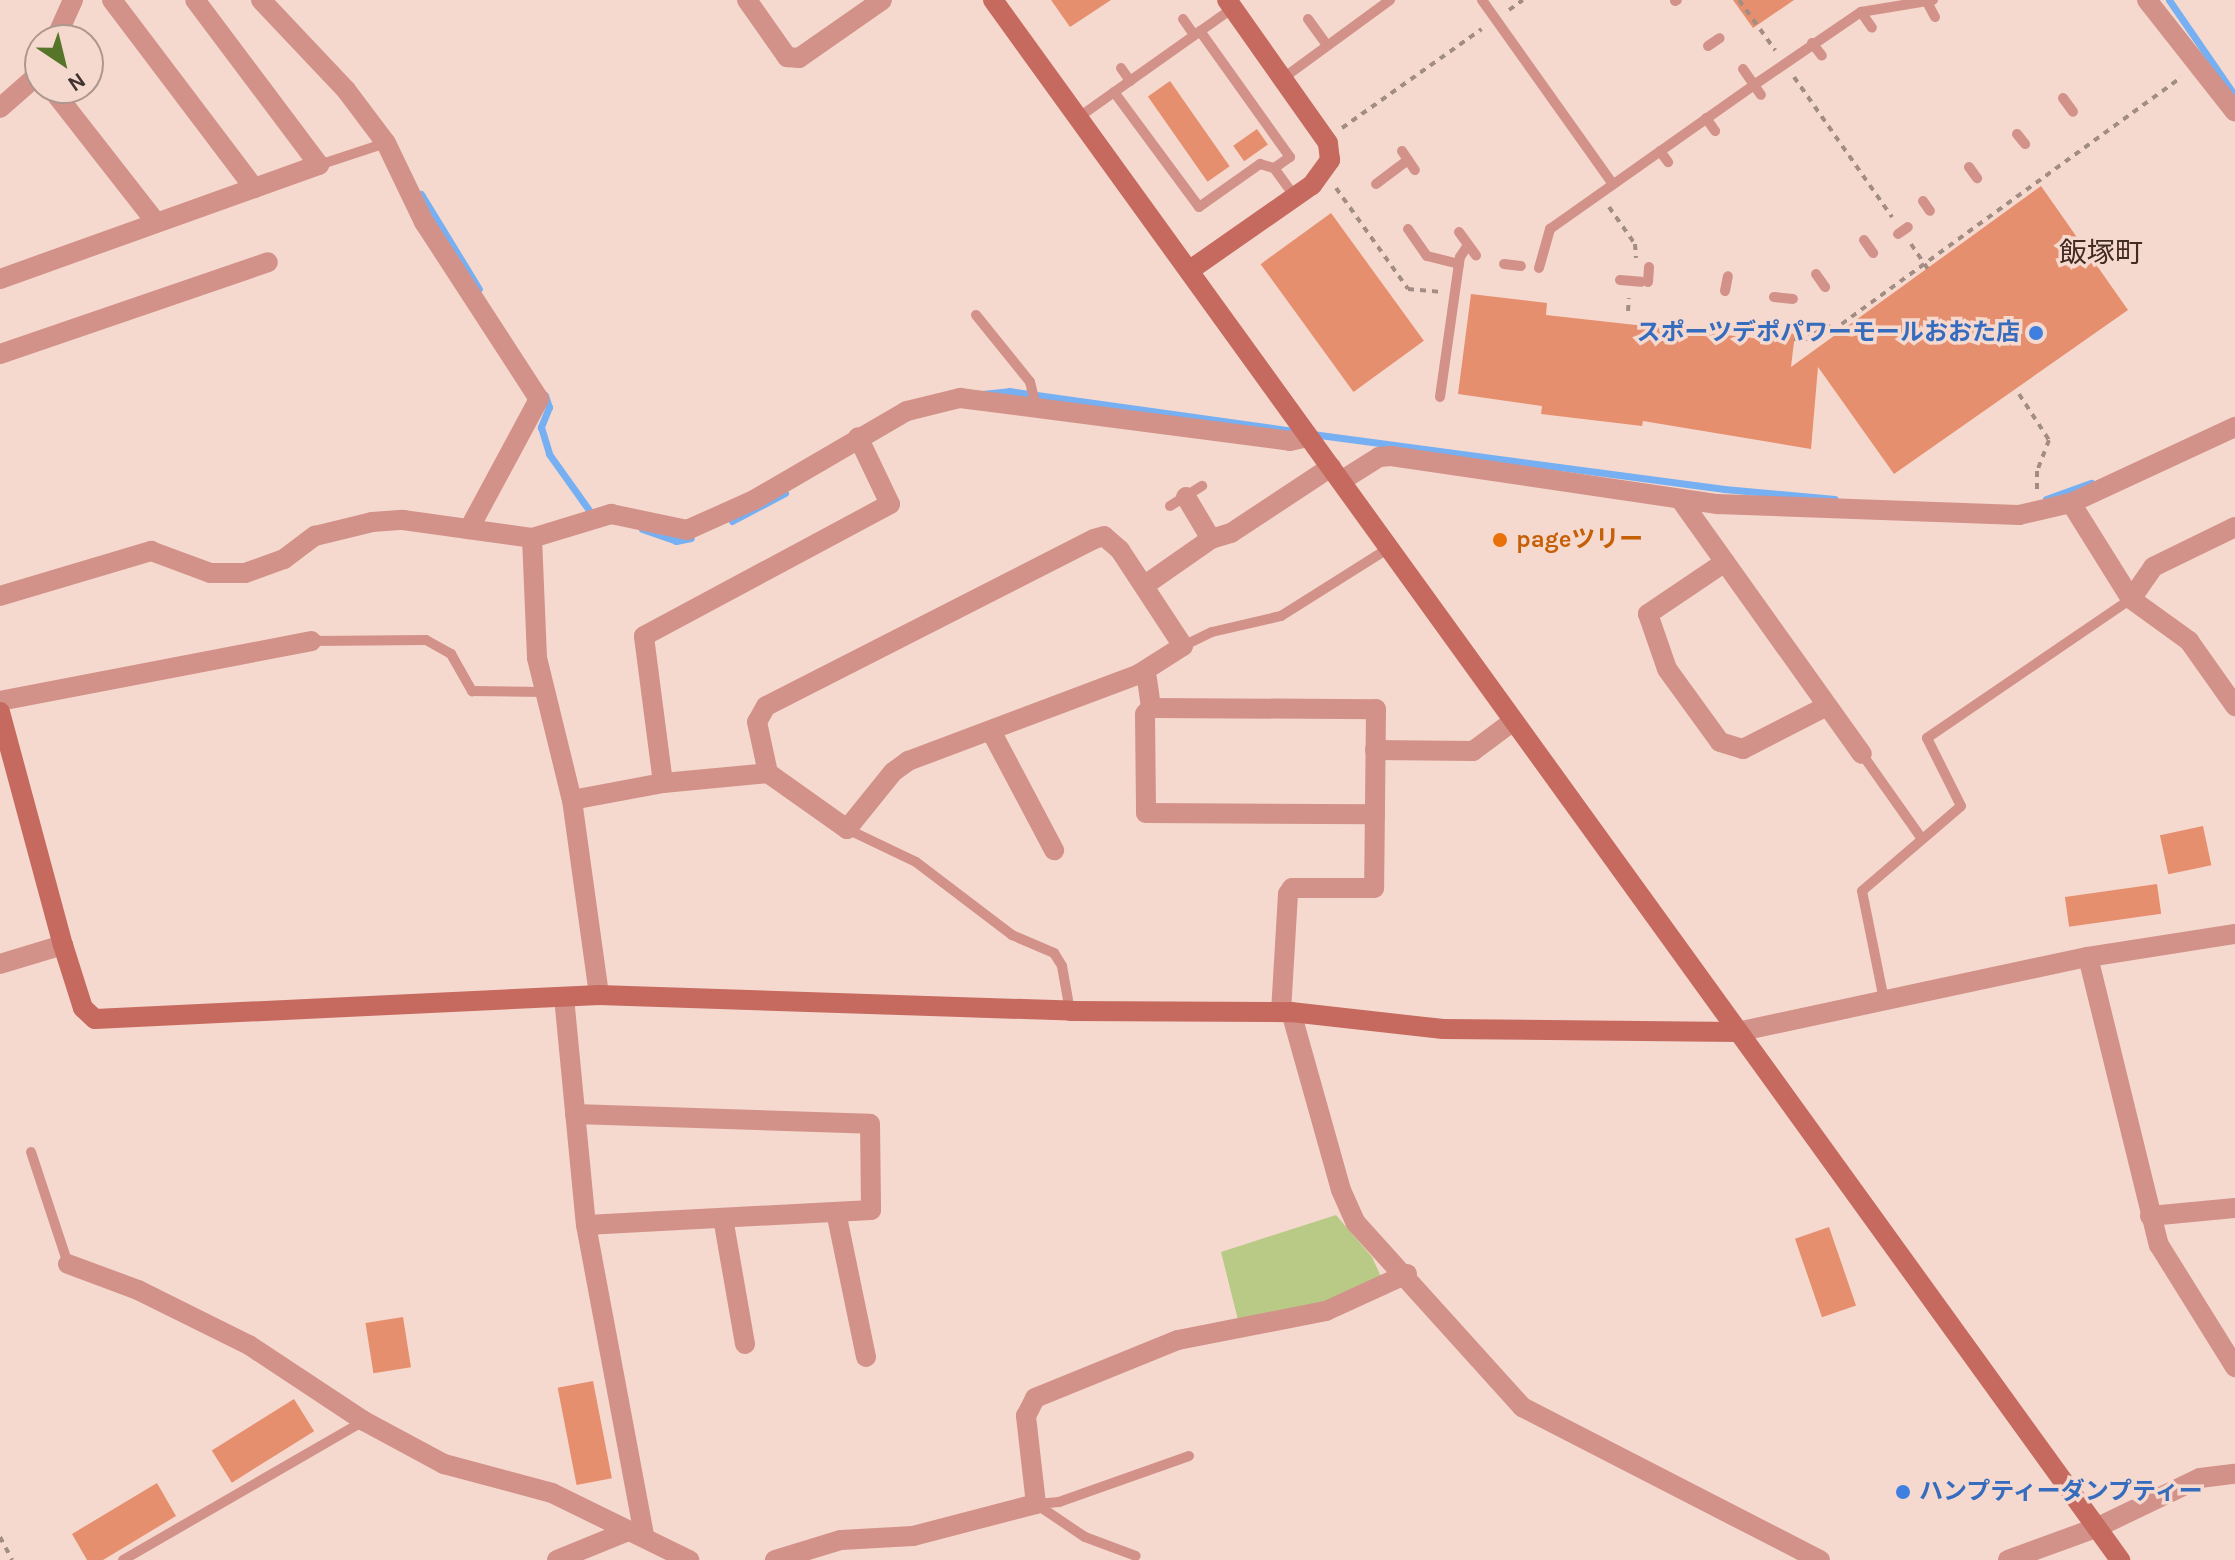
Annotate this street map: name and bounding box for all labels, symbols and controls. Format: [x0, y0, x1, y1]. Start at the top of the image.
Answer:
north arrow [24, 24, 104, 104]
text: N [63, 67, 91, 97]
district label: 飯塚町 [2059, 236, 2143, 270]
place label: スポーツデポパワーモールおおた店 [1636, 319, 2020, 347]
marker: スポーツデポパワーモールおおた店 [2027, 324, 2045, 342]
place label: pageツリー [1516, 526, 1643, 554]
marker: pageツリー [1491, 531, 1509, 549]
place label: ハンプティーダンプティー [1919, 1478, 2207, 1506]
marker: ハンプティーダンプティー [1894, 1483, 1912, 1501]

